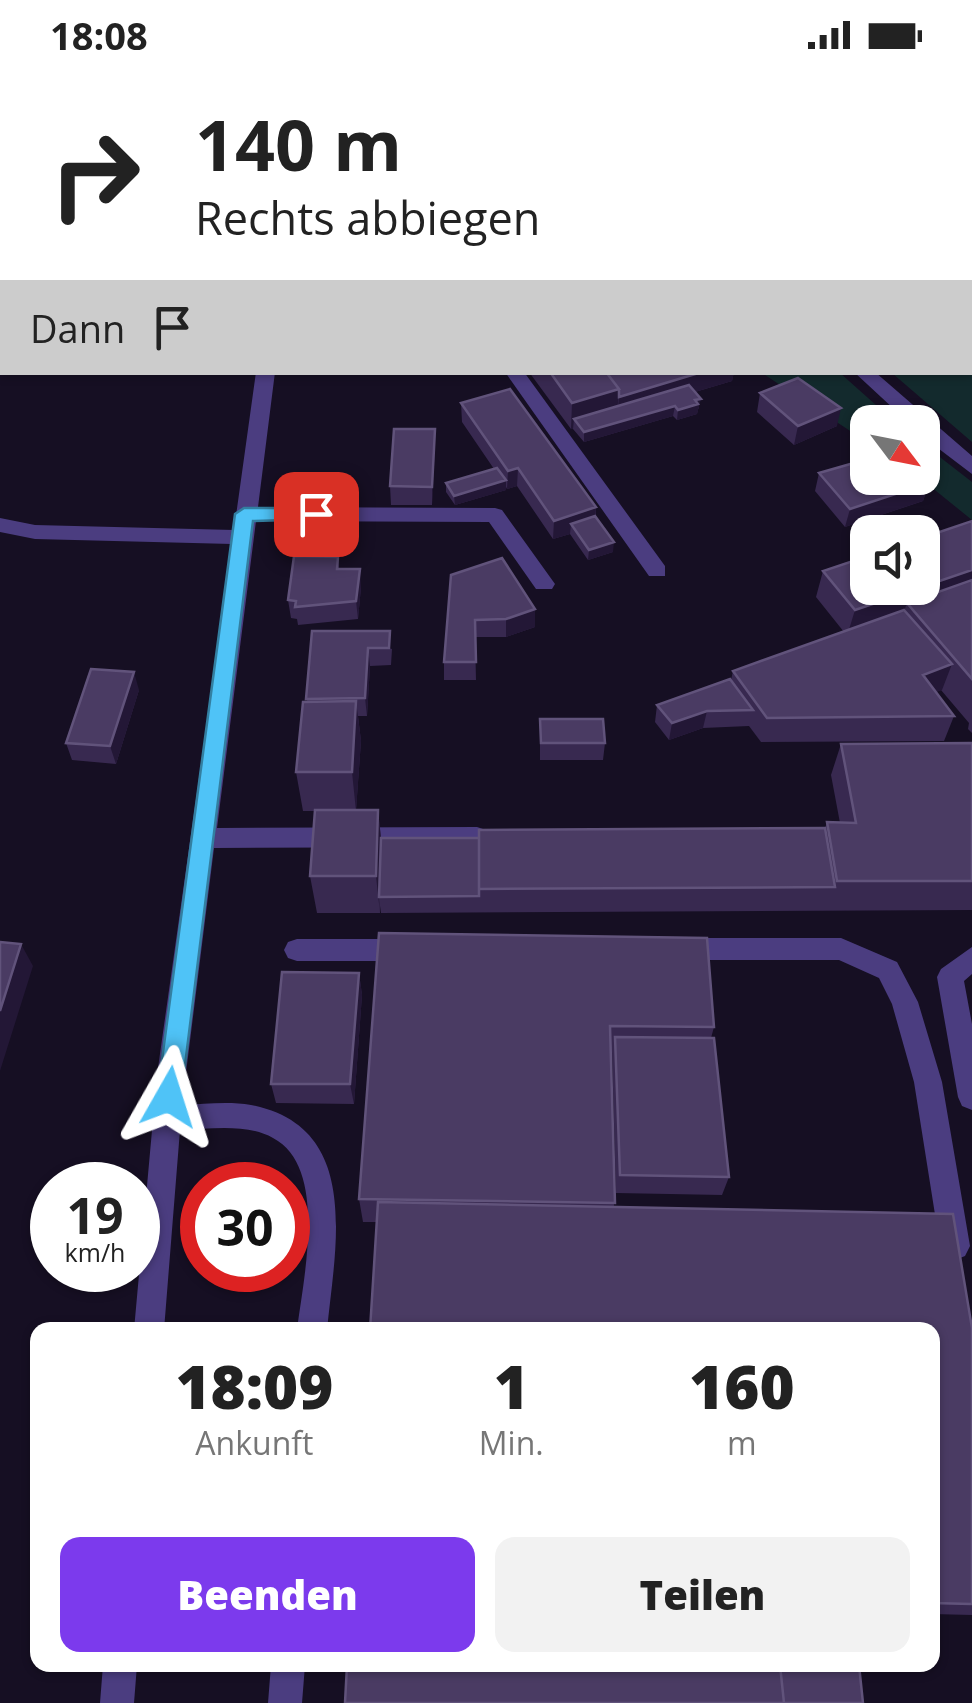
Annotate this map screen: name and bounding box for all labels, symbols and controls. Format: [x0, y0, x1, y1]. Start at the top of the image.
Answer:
text: 18:08 [50, 9, 148, 61]
text: 140 m [195, 96, 402, 192]
icon: right [30, 110, 160, 240]
text: Rechts abbiegen [195, 187, 540, 248]
icon: arrive [145, 300, 200, 355]
text: Dann [30, 302, 125, 354]
north arrow [850, 405, 940, 495]
map controls [850, 405, 940, 605]
pin [274, 472, 359, 557]
icon: arrive [289, 487, 344, 542]
button: sound [850, 515, 940, 605]
position arrow [117, 1045, 221, 1149]
speed limit sign: 30 [180, 1162, 310, 1292]
text: 19 [66, 1181, 124, 1249]
text: km/h [65, 1235, 125, 1269]
text: 18:09 [175, 1345, 333, 1427]
text: 1 [494, 1345, 529, 1427]
text: 160 [689, 1345, 795, 1427]
text: Ankunft [195, 1421, 313, 1464]
text: Min. [479, 1421, 544, 1464]
text: m [727, 1421, 757, 1464]
button: Beenden [60, 1537, 475, 1652]
button: Teilen [495, 1537, 910, 1652]

